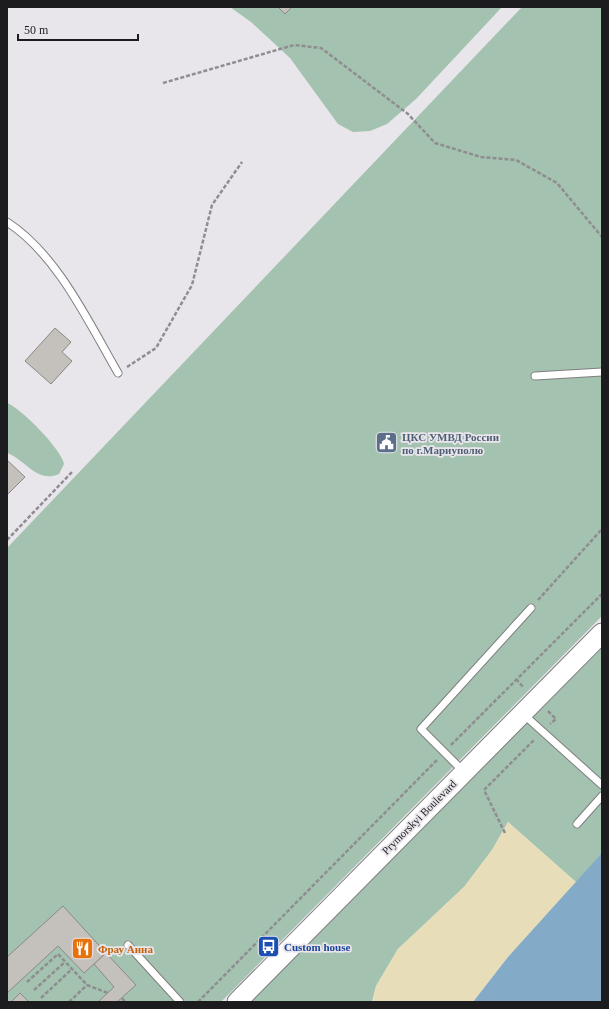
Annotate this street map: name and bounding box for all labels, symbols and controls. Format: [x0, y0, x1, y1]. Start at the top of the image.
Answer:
scale bar [18, 16, 138, 42]
text: 50 m [24, 23, 49, 37]
public building icon: ЦКС УМВД России по г.Мариуполю [374, 430, 400, 456]
place label: ЦКС УМВД России по г.Мариуполю [402, 431, 500, 456]
street label: Prymorskyi Boulevard [379, 777, 459, 857]
bus stop icon: Custom house [255, 934, 281, 960]
restaurant icon: Фрау Анна [69, 936, 95, 962]
place label: Custom house [284, 941, 350, 953]
place label: Фрау Анна [98, 943, 153, 955]

